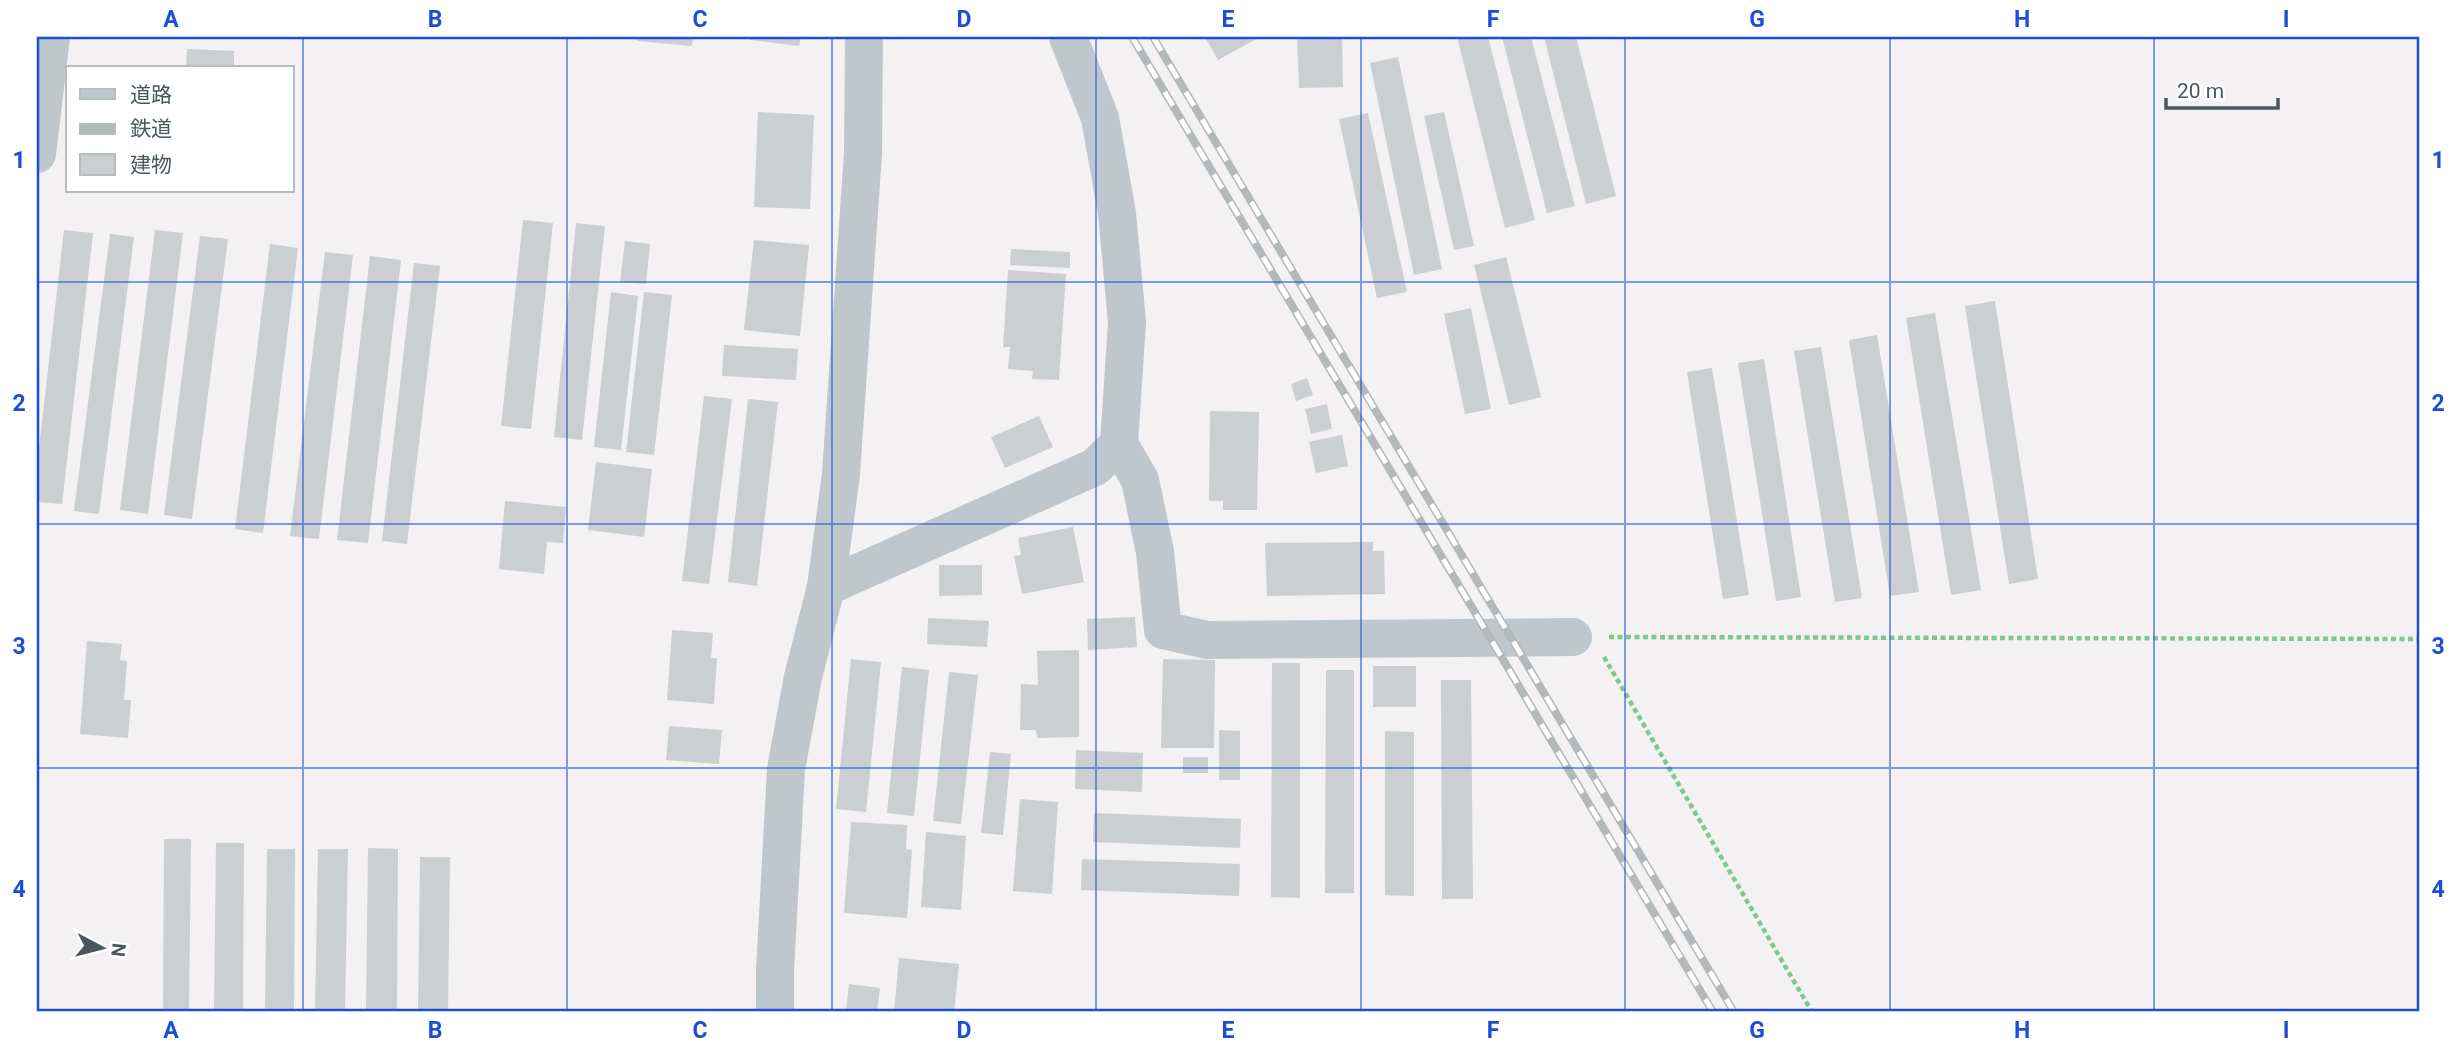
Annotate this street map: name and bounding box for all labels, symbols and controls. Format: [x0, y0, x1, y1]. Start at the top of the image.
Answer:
text: A [163, 6, 179, 33]
text: B [428, 6, 442, 33]
text: C [692, 6, 708, 33]
text: D [957, 6, 971, 33]
text: E [1222, 6, 1235, 33]
text: F [1487, 6, 1500, 33]
text: G [1749, 6, 1765, 33]
text: H [2014, 6, 2030, 33]
text: I [2283, 6, 2289, 33]
legend [66, 66, 294, 192]
scale bar [2166, 66, 2278, 110]
text: 20 m [2177, 79, 2224, 103]
text: 道路 [130, 83, 172, 107]
text: 鉄道 [130, 117, 172, 141]
text: 1 [12, 147, 26, 174]
text: 1 [2431, 147, 2445, 174]
text: 建物 [130, 153, 172, 177]
text: 2 [12, 390, 26, 417]
text: 2 [2431, 390, 2445, 417]
text: 3 [12, 633, 26, 660]
text: 3 [2431, 633, 2445, 660]
text: 4 [12, 876, 26, 903]
text: 4 [2431, 876, 2445, 903]
north arrow [66, 912, 136, 982]
text: N [106, 942, 131, 958]
text: A [163, 1017, 179, 1044]
text: B [428, 1017, 442, 1044]
text: C [692, 1017, 708, 1044]
text: D [957, 1017, 971, 1044]
text: E [1222, 1017, 1235, 1044]
text: F [1487, 1017, 1500, 1044]
text: G [1749, 1017, 1765, 1044]
text: H [2014, 1017, 2030, 1044]
text: I [2283, 1017, 2289, 1044]

